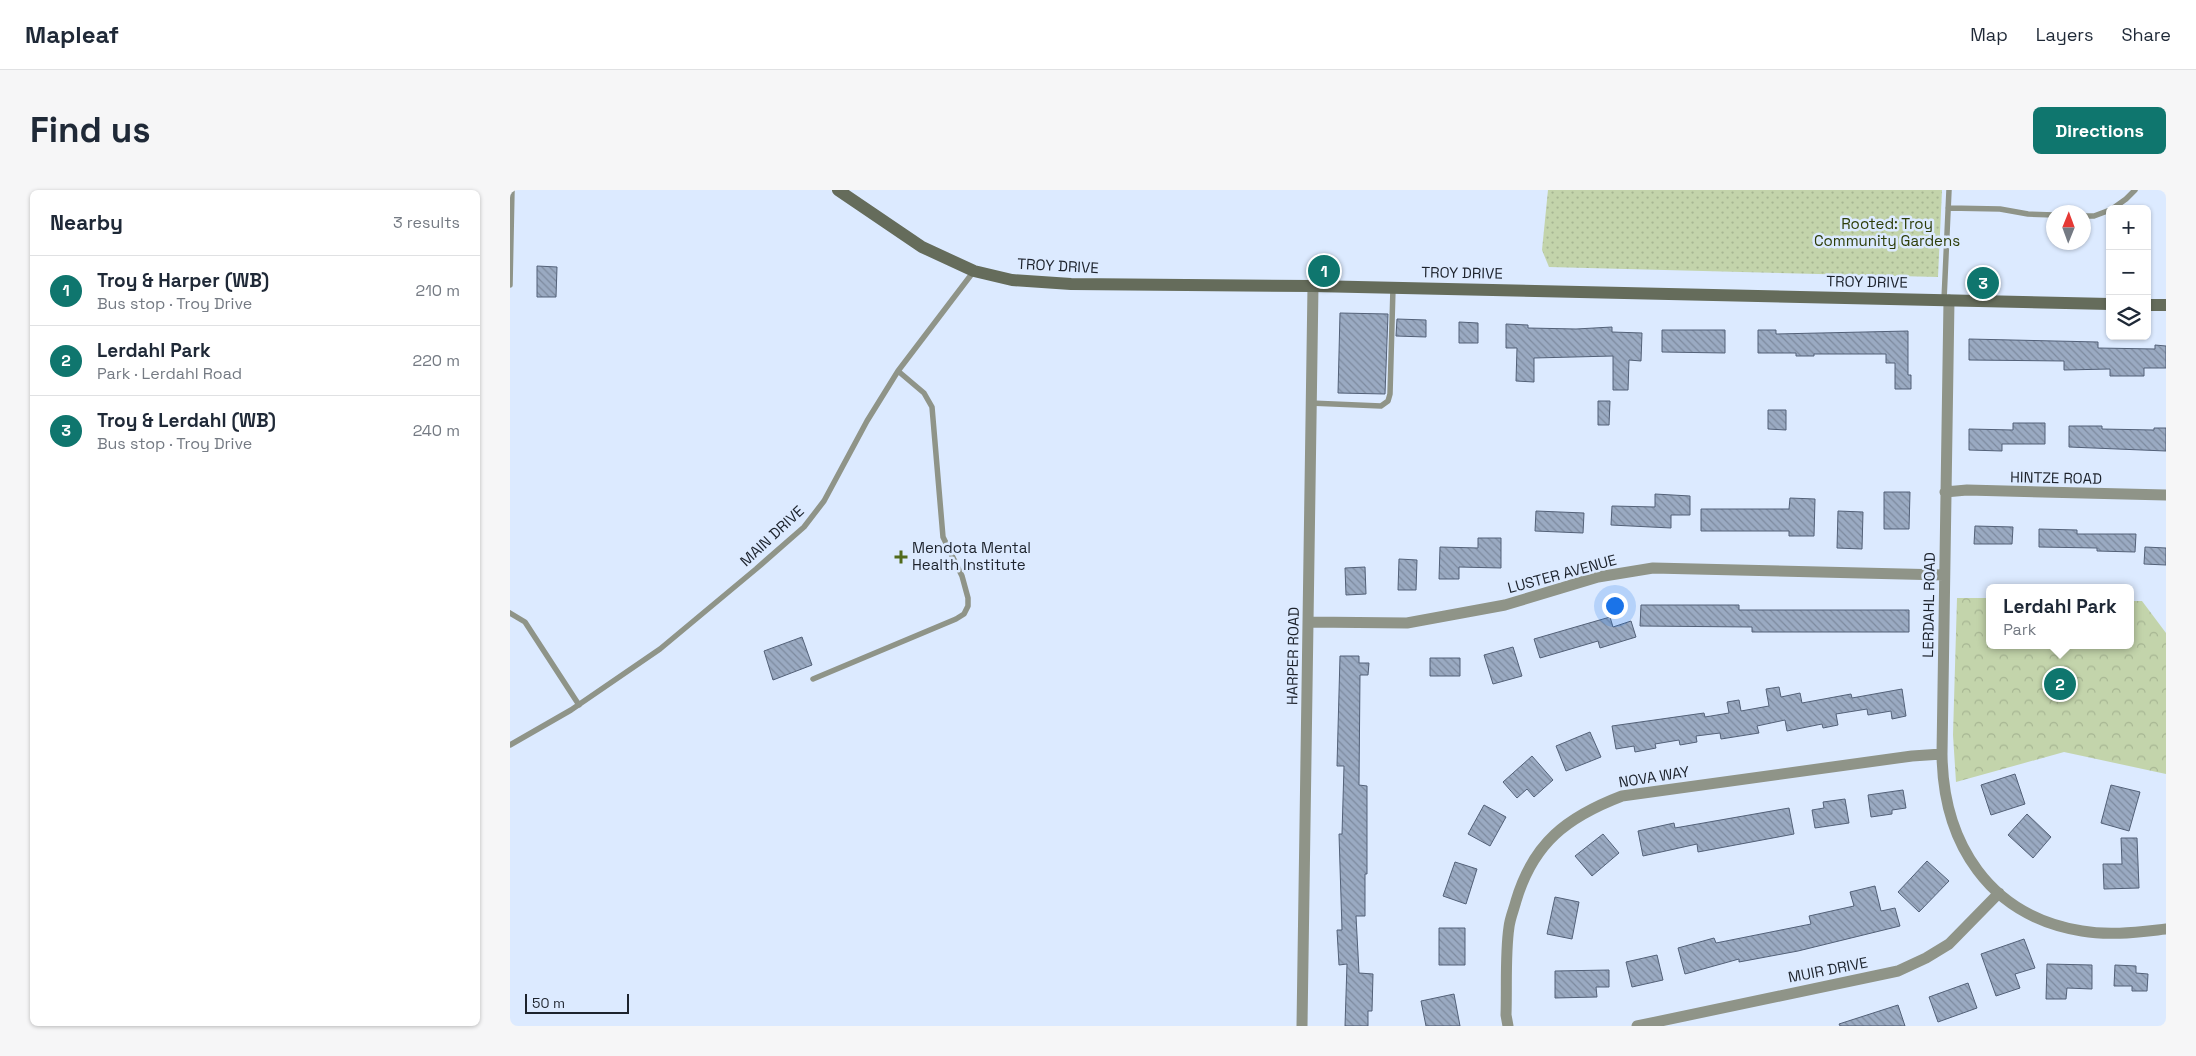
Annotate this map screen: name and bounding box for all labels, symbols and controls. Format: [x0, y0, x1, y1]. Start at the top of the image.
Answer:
text: Mapleaf [25, 19, 119, 50]
text: Map [1970, 23, 2008, 46]
text: Layers [2036, 23, 2093, 46]
text: Share [2121, 23, 2171, 46]
button: Directions [2033, 107, 2166, 154]
text: Find us [30, 108, 151, 152]
north arrow [2046, 205, 2091, 250]
map controls [2106, 205, 2151, 340]
button: + [2106, 205, 2151, 250]
text: Nearby [50, 209, 123, 236]
text: 3 results [393, 212, 460, 233]
park label: Rooted: Troy Community Gardens [1814, 214, 1960, 250]
button: − [2106, 250, 2151, 295]
pin: 1 [1308, 252, 1340, 290]
street label: TROY DRIVE [1017, 254, 1099, 277]
street label: TROY DRIVE [1421, 262, 1503, 283]
pin: 3 [1967, 264, 1999, 302]
text: Troy & Harper (WB) [97, 268, 269, 293]
street label: TROY DRIVE [1826, 271, 1908, 292]
text: 1 [62, 280, 70, 301]
text: 210 m [416, 280, 460, 301]
text: Bus stop · Troy Drive [97, 293, 252, 314]
button: layers [2106, 295, 2151, 340]
text: Lerdahl Park [97, 338, 211, 363]
text: 2 [61, 350, 71, 371]
text: 220 m [413, 350, 460, 371]
text: Park · Lerdahl Road [97, 363, 242, 384]
text: Troy & Lerdahl (WB) [97, 408, 276, 433]
text: 3 [61, 420, 71, 441]
text: 240 m [413, 420, 460, 441]
text: Bus stop · Troy Drive [97, 433, 252, 454]
street label: HINTZE ROAD [2010, 467, 2102, 488]
street label: MAIN DRIVE [736, 501, 808, 570]
place label: Mendota Mental Health Institute [912, 538, 1031, 574]
marker: Mendota Mental Health Institute [894, 550, 908, 564]
street label: LUSTER AVENUE [1505, 550, 1618, 597]
street label: LERDAHL ROAD [1918, 552, 1939, 658]
popup [1986, 584, 2134, 649]
your location [1602, 593, 1628, 619]
text: Lerdahl Park [2003, 594, 2117, 619]
street label: HARPER ROAD [1282, 607, 1303, 705]
text: Park [2003, 619, 2036, 640]
pin: 2 [2044, 665, 2076, 703]
street label: NOVA WAY [1617, 762, 1691, 791]
street label: MUIR DRIVE [1786, 952, 1869, 987]
scale bar [525, 991, 629, 1014]
text: 50 m [532, 994, 565, 1012]

